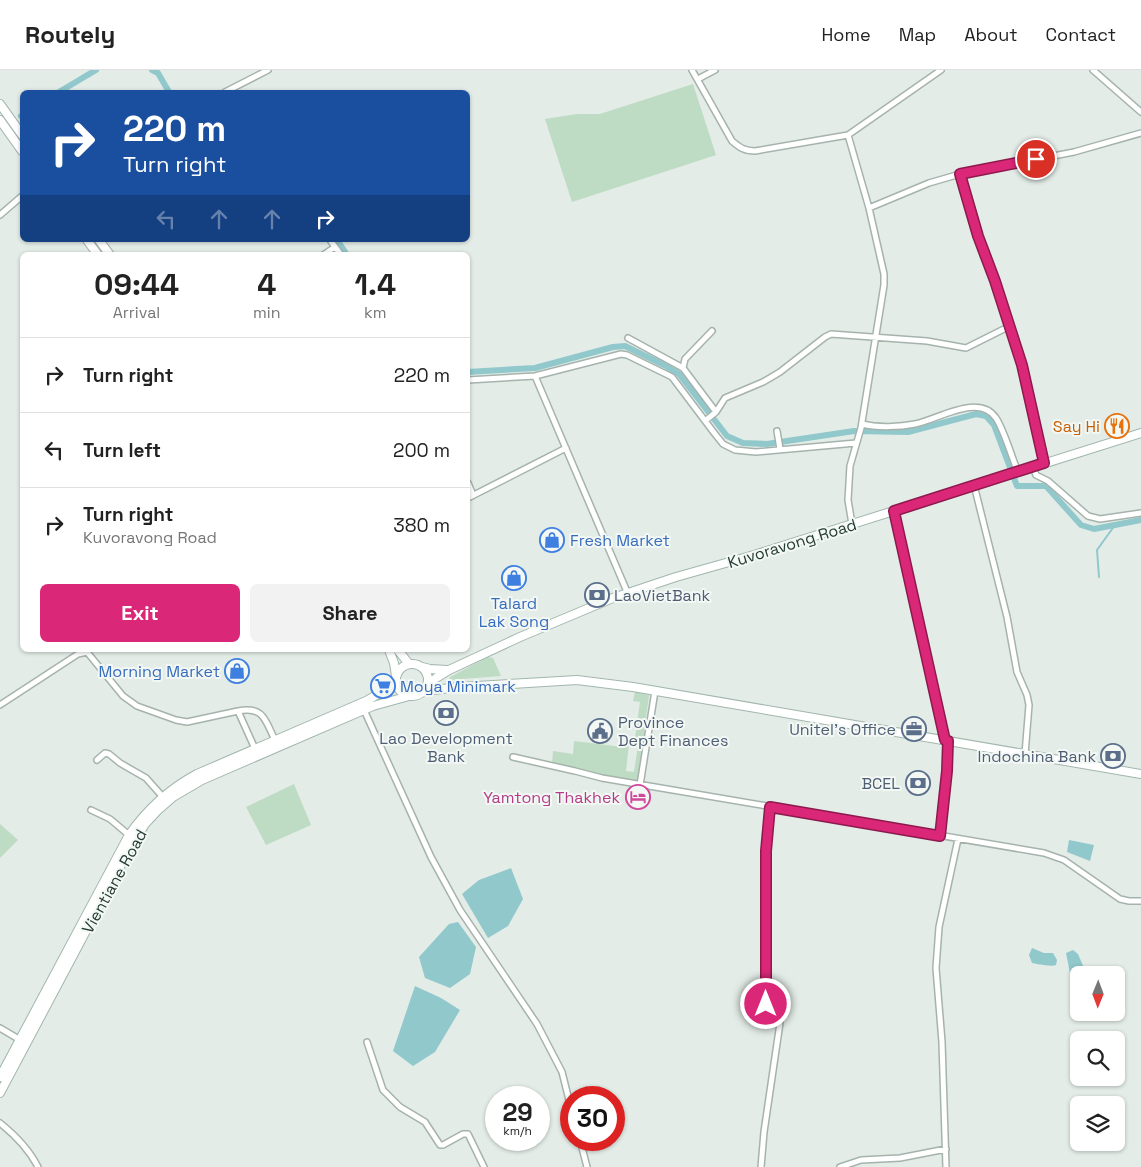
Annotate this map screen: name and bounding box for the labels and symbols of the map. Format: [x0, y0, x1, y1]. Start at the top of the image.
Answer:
pin [1015, 138, 1057, 180]
restaurant icon: Say Hi [1104, 413, 1130, 439]
place label: Say Hi [1053, 416, 1100, 437]
street label: Kuvoravong Road [725, 514, 859, 573]
shop icon: Fresh Market [539, 527, 565, 553]
place label: Fresh Market [570, 530, 670, 551]
shop icon: Talard Lak Song [501, 565, 527, 591]
bank icon: LaoVietBank [584, 582, 610, 608]
place label: LaoVietBank [614, 585, 711, 606]
place label: Talard Lak Song [479, 593, 549, 632]
shop icon: Morning Market [224, 658, 250, 684]
place label: Morning Market [99, 661, 220, 682]
supermarket icon: Moya Minimark [370, 673, 396, 699]
place label: Moya Minimark [400, 676, 516, 697]
bank icon: Lao Development Bank [433, 700, 459, 726]
place label: Province Dept Finances [618, 712, 728, 751]
office icon: Unitel's Office [901, 716, 927, 742]
public building icon: Province Dept Finances [587, 718, 613, 744]
place label: Unitel's Office [789, 719, 896, 740]
place label: Lao Development Bank [379, 728, 513, 767]
bank icon: Indochina Bank [1100, 743, 1126, 769]
place label: Indochina Bank [977, 746, 1096, 767]
bank icon: BCEL [905, 770, 931, 796]
place label: BCEL [861, 773, 900, 794]
hotel icon: Yamtong Thakhek [625, 784, 651, 810]
place label: Yamtong Thakhek [483, 787, 620, 808]
street label: Vientiane Road [77, 825, 152, 937]
north arrow [1070, 966, 1125, 1021]
position arrow [739, 977, 791, 1029]
speed limit sign: 30 [560, 1086, 625, 1151]

